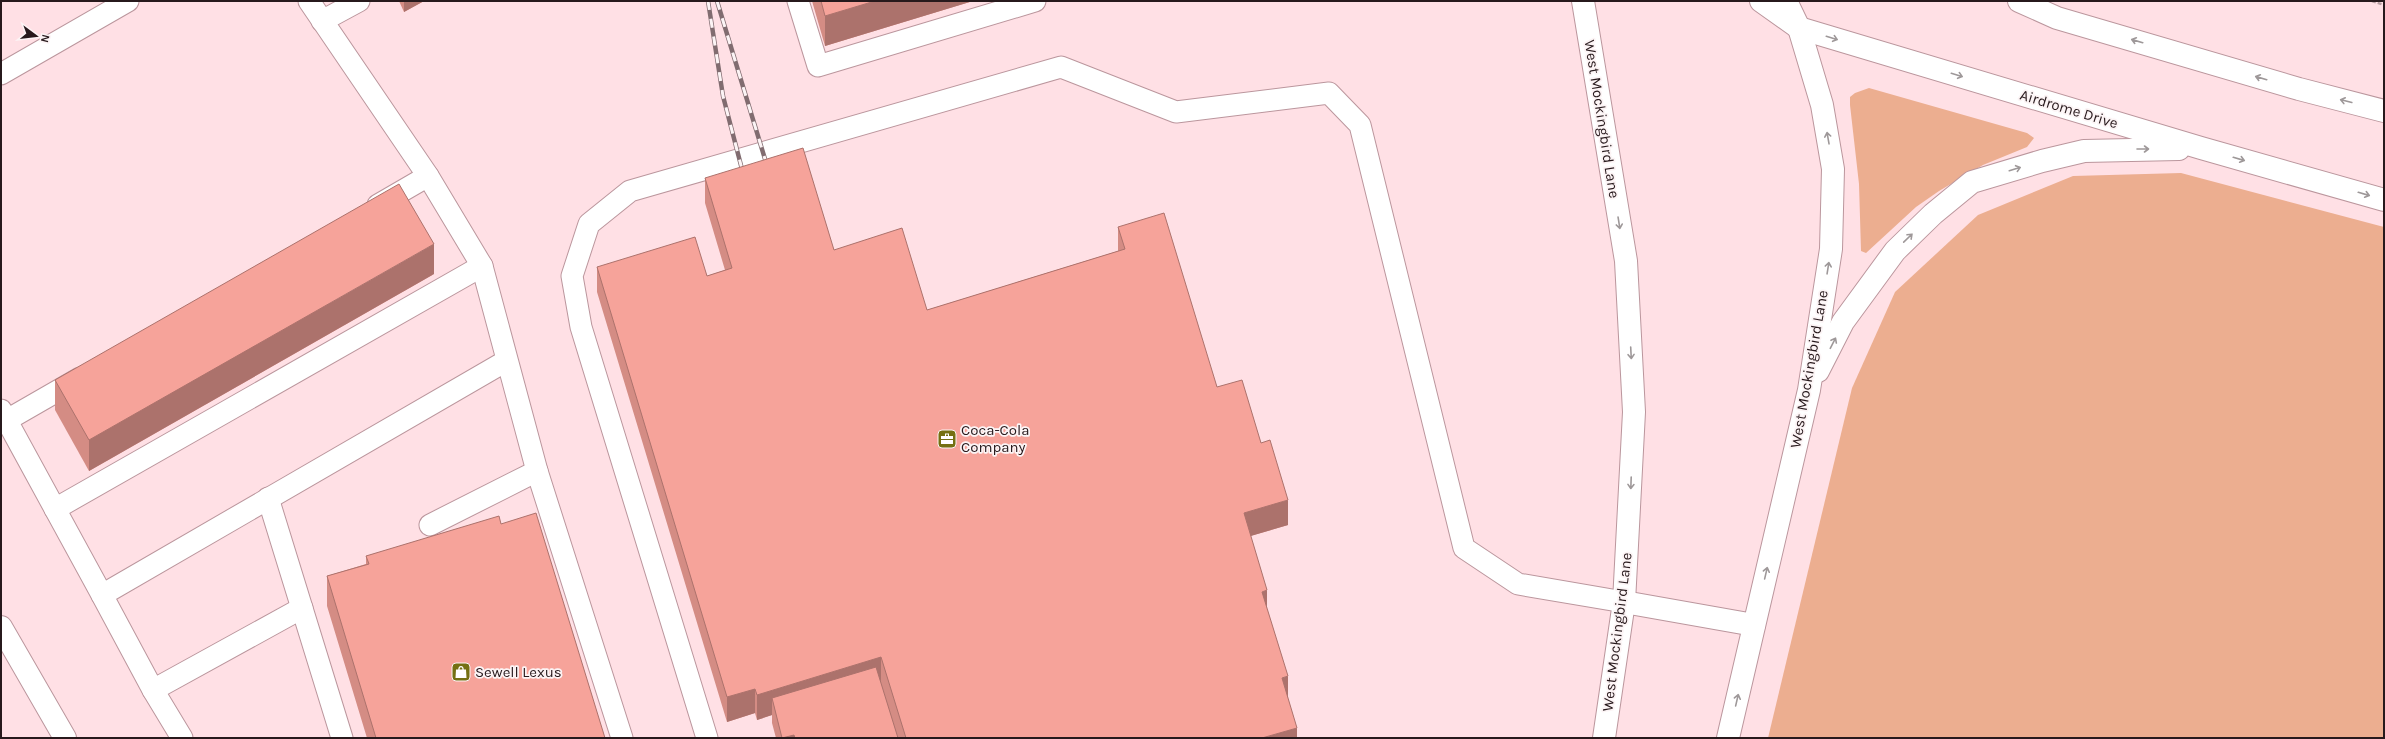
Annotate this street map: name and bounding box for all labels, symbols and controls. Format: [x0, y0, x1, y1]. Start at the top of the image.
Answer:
north arrow [16, 16, 56, 56]
text: N [38, 33, 52, 44]
one-way arrow [1825, 35, 1838, 42]
one-way arrow [2130, 37, 2143, 44]
street label: West Mockingbird Lane [1581, 39, 1623, 199]
one-way arrow [1950, 72, 1963, 79]
one-way arrow [2255, 74, 2268, 81]
street label: Airdrome Drive [2018, 86, 2120, 132]
one-way arrow [2340, 97, 2353, 105]
one-way arrow [1823, 132, 1831, 145]
one-way arrow [2136, 145, 2149, 153]
one-way arrow [2232, 156, 2245, 163]
one-way arrow [2009, 165, 2022, 172]
one-way arrow [2357, 191, 2370, 198]
one-way arrow [1616, 217, 1624, 230]
one-way arrow [1903, 233, 1913, 242]
one-way arrow [1824, 262, 1832, 275]
street label: West Mockingbird Lane [1786, 289, 1832, 449]
one-way arrow [1829, 337, 1837, 349]
one-way arrow [1627, 346, 1634, 359]
place label: Coca-Cola Company [961, 421, 1029, 456]
office icon: Coca-Cola Company [936, 428, 958, 450]
one-way arrow [1627, 476, 1635, 489]
street label: West Mockingbird Lane [1598, 551, 1636, 713]
one-way arrow [1763, 567, 1771, 580]
shop icon: Sewell Lexus [450, 661, 472, 683]
place label: Sewell Lexus [475, 663, 562, 681]
one-way arrow [1734, 694, 1742, 707]

